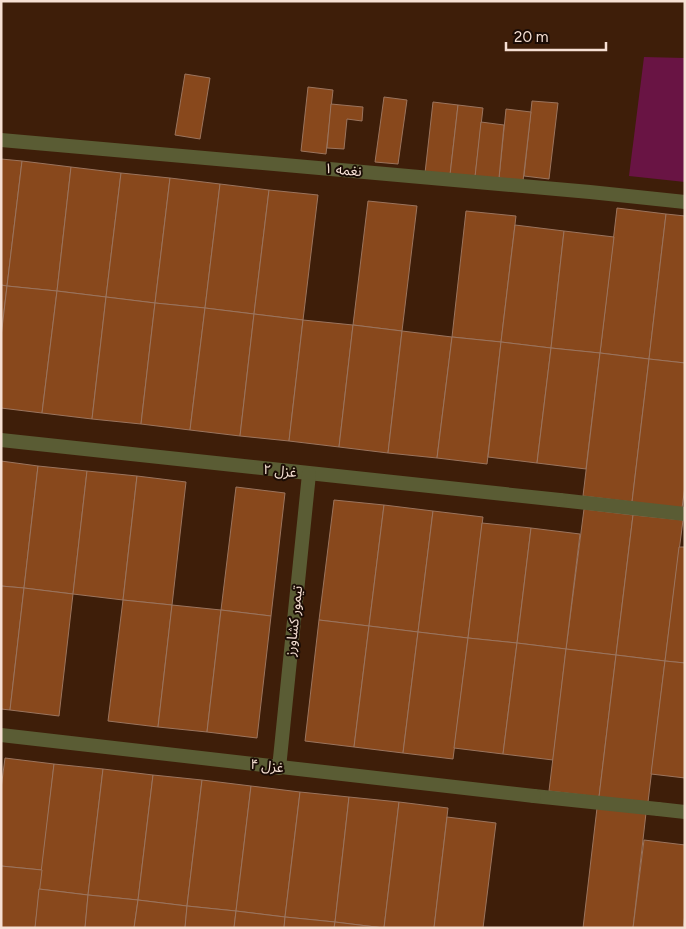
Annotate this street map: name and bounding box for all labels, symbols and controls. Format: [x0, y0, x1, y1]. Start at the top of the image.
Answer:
scale bar [506, 20, 606, 52]
text: 20 m [514, 28, 548, 46]
street label: نغمه ۱ [324, 160, 363, 180]
street label: غزل ۲ [262, 461, 298, 481]
street label: تیمور کشاورز [282, 585, 306, 658]
street label: غزل ۴ [249, 756, 285, 776]

